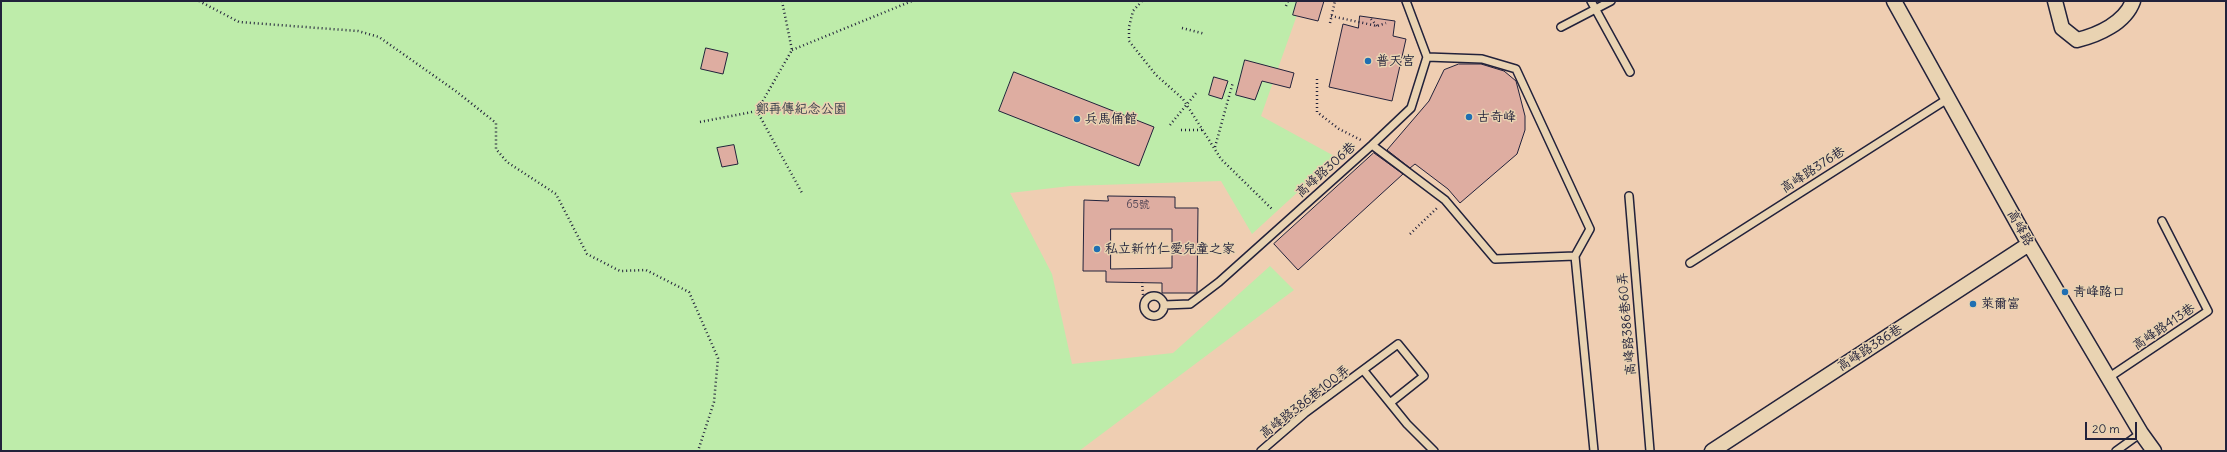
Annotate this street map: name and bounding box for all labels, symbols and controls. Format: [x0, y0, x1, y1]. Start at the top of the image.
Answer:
place label: 普天宮 [1376, 53, 1415, 69]
marker: 普天宮 [1363, 56, 1373, 66]
park label: 鄭再傳紀念公園 [756, 101, 846, 117]
place label: 古奇峰 [1477, 109, 1516, 125]
place label: 兵馬俑館 [1085, 111, 1137, 127]
marker: 古奇峰 [1464, 112, 1474, 122]
marker: 兵馬俑館 [1072, 114, 1082, 124]
street label: 高峰路306巷 [1293, 139, 1359, 201]
street label: 高峰路376巷 [1778, 144, 1848, 196]
house number: 65號 [1126, 198, 1150, 212]
street label: 高峰路 [2004, 207, 2036, 249]
place label: 私立新竹仁愛兒童之家 [1105, 241, 1235, 257]
marker: 私立新竹仁愛兒童之家 [1092, 244, 1102, 254]
street label: 高峰路386巷60弄 [1615, 272, 1639, 376]
place label: 青峰路口 [2073, 284, 2125, 300]
marker: 青峰路口 [2060, 287, 2070, 297]
place label: 萊爾富 [1981, 296, 2020, 312]
marker: 萊爾富 [1968, 299, 1978, 309]
street label: 高峰路413巷 [2130, 300, 2198, 354]
street label: 高峰路386巷 [1835, 321, 1905, 375]
street label: 高峰路386巷100弄 [1257, 362, 1353, 442]
scale bar [2087, 414, 2139, 440]
text: 20 m [2092, 421, 2120, 436]

